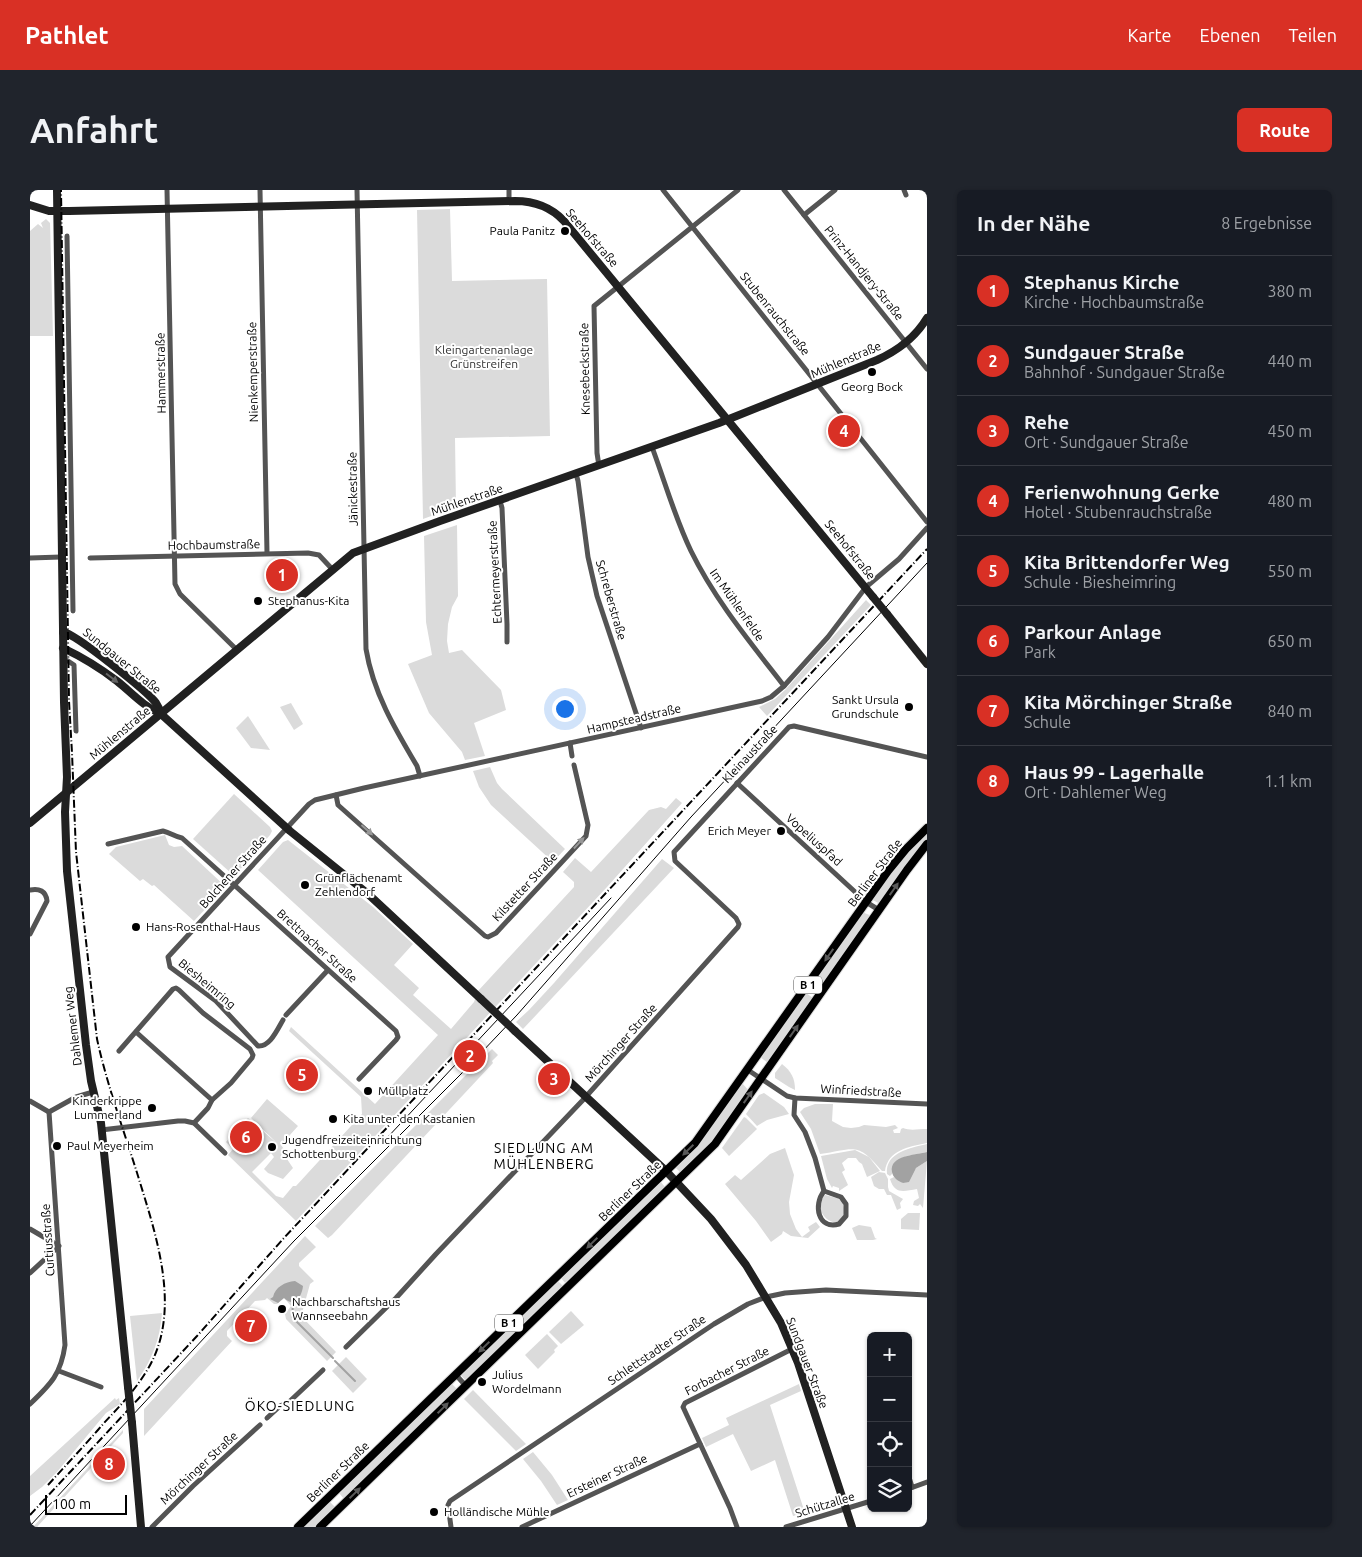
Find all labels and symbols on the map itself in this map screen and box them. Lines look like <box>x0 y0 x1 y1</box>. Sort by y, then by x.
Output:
street label: Seehofstraße <box>564 206 621 269</box>
street label: Prinz-Handjery-Straße <box>822 223 907 323</box>
place label: Paula Panitz <box>490 224 555 237</box>
marker: Paula Panitz <box>559 225 571 237</box>
street label: Stubenrauchstraße <box>738 270 813 358</box>
street label: Nienkemperstraße <box>245 322 260 422</box>
street label: Knesebeckstraße <box>577 323 592 415</box>
street label: Hammerstraße <box>153 332 168 414</box>
street label: Mühlenstraße <box>809 339 883 380</box>
park label: Kleingartenanlage Grünstreifen <box>435 343 533 370</box>
marker: Georg Bock <box>866 366 878 378</box>
place label: Georg Bock <box>841 380 903 393</box>
pin: 4 <box>828 412 860 450</box>
street label: Jänickestraße <box>345 452 360 526</box>
street label: Mühlenstraße <box>429 481 505 518</box>
street label: Seehofstraße <box>823 517 878 582</box>
street label: Echtermeyerstraße <box>485 520 504 624</box>
street label: Hochbaumstraße <box>168 537 260 552</box>
pin: 1 <box>266 556 298 594</box>
street label: Schreberstraße <box>594 558 629 641</box>
street label: Im Mühlenfelde <box>708 566 767 643</box>
place label: Stephanus-Kita <box>268 594 349 607</box>
marker: Stephanus-Kita <box>252 595 264 607</box>
street label: Sundgauer Straße <box>81 625 164 696</box>
one-way arrow <box>105 672 118 683</box>
place label: Sankt Ursula Grundschule <box>832 693 899 720</box>
your location <box>552 696 578 722</box>
street label: Hampsteadstraße <box>586 701 682 736</box>
marker: Sankt Ursula Grundschule <box>903 701 915 713</box>
street label: Mühlenstraße <box>87 703 153 762</box>
street label: Kleinaustraße <box>720 722 780 785</box>
street label: Vopeliuspfad <box>784 811 845 868</box>
place label: Erich Meyer <box>708 824 771 837</box>
one-way arrow <box>360 825 373 836</box>
marker: Erich Meyer <box>775 825 787 837</box>
street label: Bolchener Straße <box>197 833 269 911</box>
street label: Berliner Straße <box>845 836 904 909</box>
one-way arrow <box>573 837 585 849</box>
street label: Kilstetter Straße <box>490 850 560 924</box>
place label: Grünflächenamt Zehlendorf <box>315 871 403 898</box>
marker: Grünflächenamt Zehlendorf <box>299 879 311 891</box>
one-way arrow <box>889 882 899 896</box>
street label: Brettnacher Straße <box>275 906 360 985</box>
place label: Hans-Rosenthal-Haus <box>146 920 260 933</box>
marker: Hans-Rosenthal-Haus <box>130 921 142 933</box>
one-way arrow <box>824 948 834 962</box>
street label: Biesheimring <box>176 956 238 1011</box>
road number: B 1 <box>794 976 822 994</box>
street label: Dahlemer Weg <box>61 986 84 1067</box>
street label: Mörchinger Straße <box>582 1001 659 1084</box>
one-way arrow <box>789 1024 799 1038</box>
pin: 2 <box>454 1037 486 1075</box>
pin: 5 <box>286 1056 318 1094</box>
pin: 3 <box>538 1060 570 1098</box>
street label: Winfriedstraße <box>820 1082 902 1099</box>
place label: Müllplatz <box>378 1084 429 1097</box>
marker: Müllplatz <box>362 1085 374 1097</box>
one-way arrow <box>743 1090 753 1104</box>
place label: Kinderkrippe Lummerland <box>72 1094 142 1121</box>
marker: Kinderkrippe Lummerland <box>146 1102 158 1114</box>
place label: Kita unter den Kastanien <box>343 1112 475 1125</box>
marker: Kita unter den Kastanien <box>327 1113 339 1125</box>
pin: 6 <box>230 1118 262 1156</box>
place label: Jugendfreizeiteinrichtung Schottenburg <box>282 1133 422 1160</box>
place label: Paul Meyerheim <box>67 1139 154 1152</box>
marker: Paul Meyerheim <box>51 1140 63 1152</box>
district label: SIEDLUNG AM MÜHLENBERG <box>493 1140 595 1172</box>
marker: Jugendfreizeiteinrichtung Schottenburg <box>266 1141 278 1153</box>
one-way arrow <box>683 1144 695 1156</box>
street label: Berliner Straße <box>596 1158 663 1224</box>
street label: Curtiusstraße <box>38 1203 57 1277</box>
one-way arrow <box>586 1237 598 1249</box>
place label: Nachbarschaftshaus Wannseebahn <box>292 1295 400 1322</box>
marker: Nachbarschaftshaus Wannseebahn <box>276 1303 288 1315</box>
pin: 7 <box>235 1307 267 1345</box>
street label: Schlettstadter Straße <box>605 1312 708 1387</box>
road number: B 1 <box>495 1314 523 1332</box>
street label: Sundgauer Straße <box>784 1315 831 1410</box>
one-way arrow <box>479 1341 491 1353</box>
street label: Forbacher Straße <box>682 1344 771 1397</box>
place label: Julius Wordelmann <box>492 1368 562 1395</box>
marker: Julius Wordelmann <box>476 1376 488 1388</box>
district label: ÖKO-SIEDLUNG <box>245 1397 355 1414</box>
one-way arrow <box>437 1402 449 1414</box>
street label: Mörchinger Straße <box>157 1429 240 1507</box>
street label: Berliner Straße <box>304 1439 371 1505</box>
pin: 8 <box>93 1445 125 1483</box>
street label: Ersteiner Straße <box>565 1451 649 1500</box>
one-way arrow <box>349 1487 361 1499</box>
street label: Schützallee <box>794 1489 856 1520</box>
scale bar <box>45 1492 128 1515</box>
place label: Holländische Mühle <box>444 1505 550 1518</box>
marker: Holländische Mühle <box>428 1506 440 1518</box>

